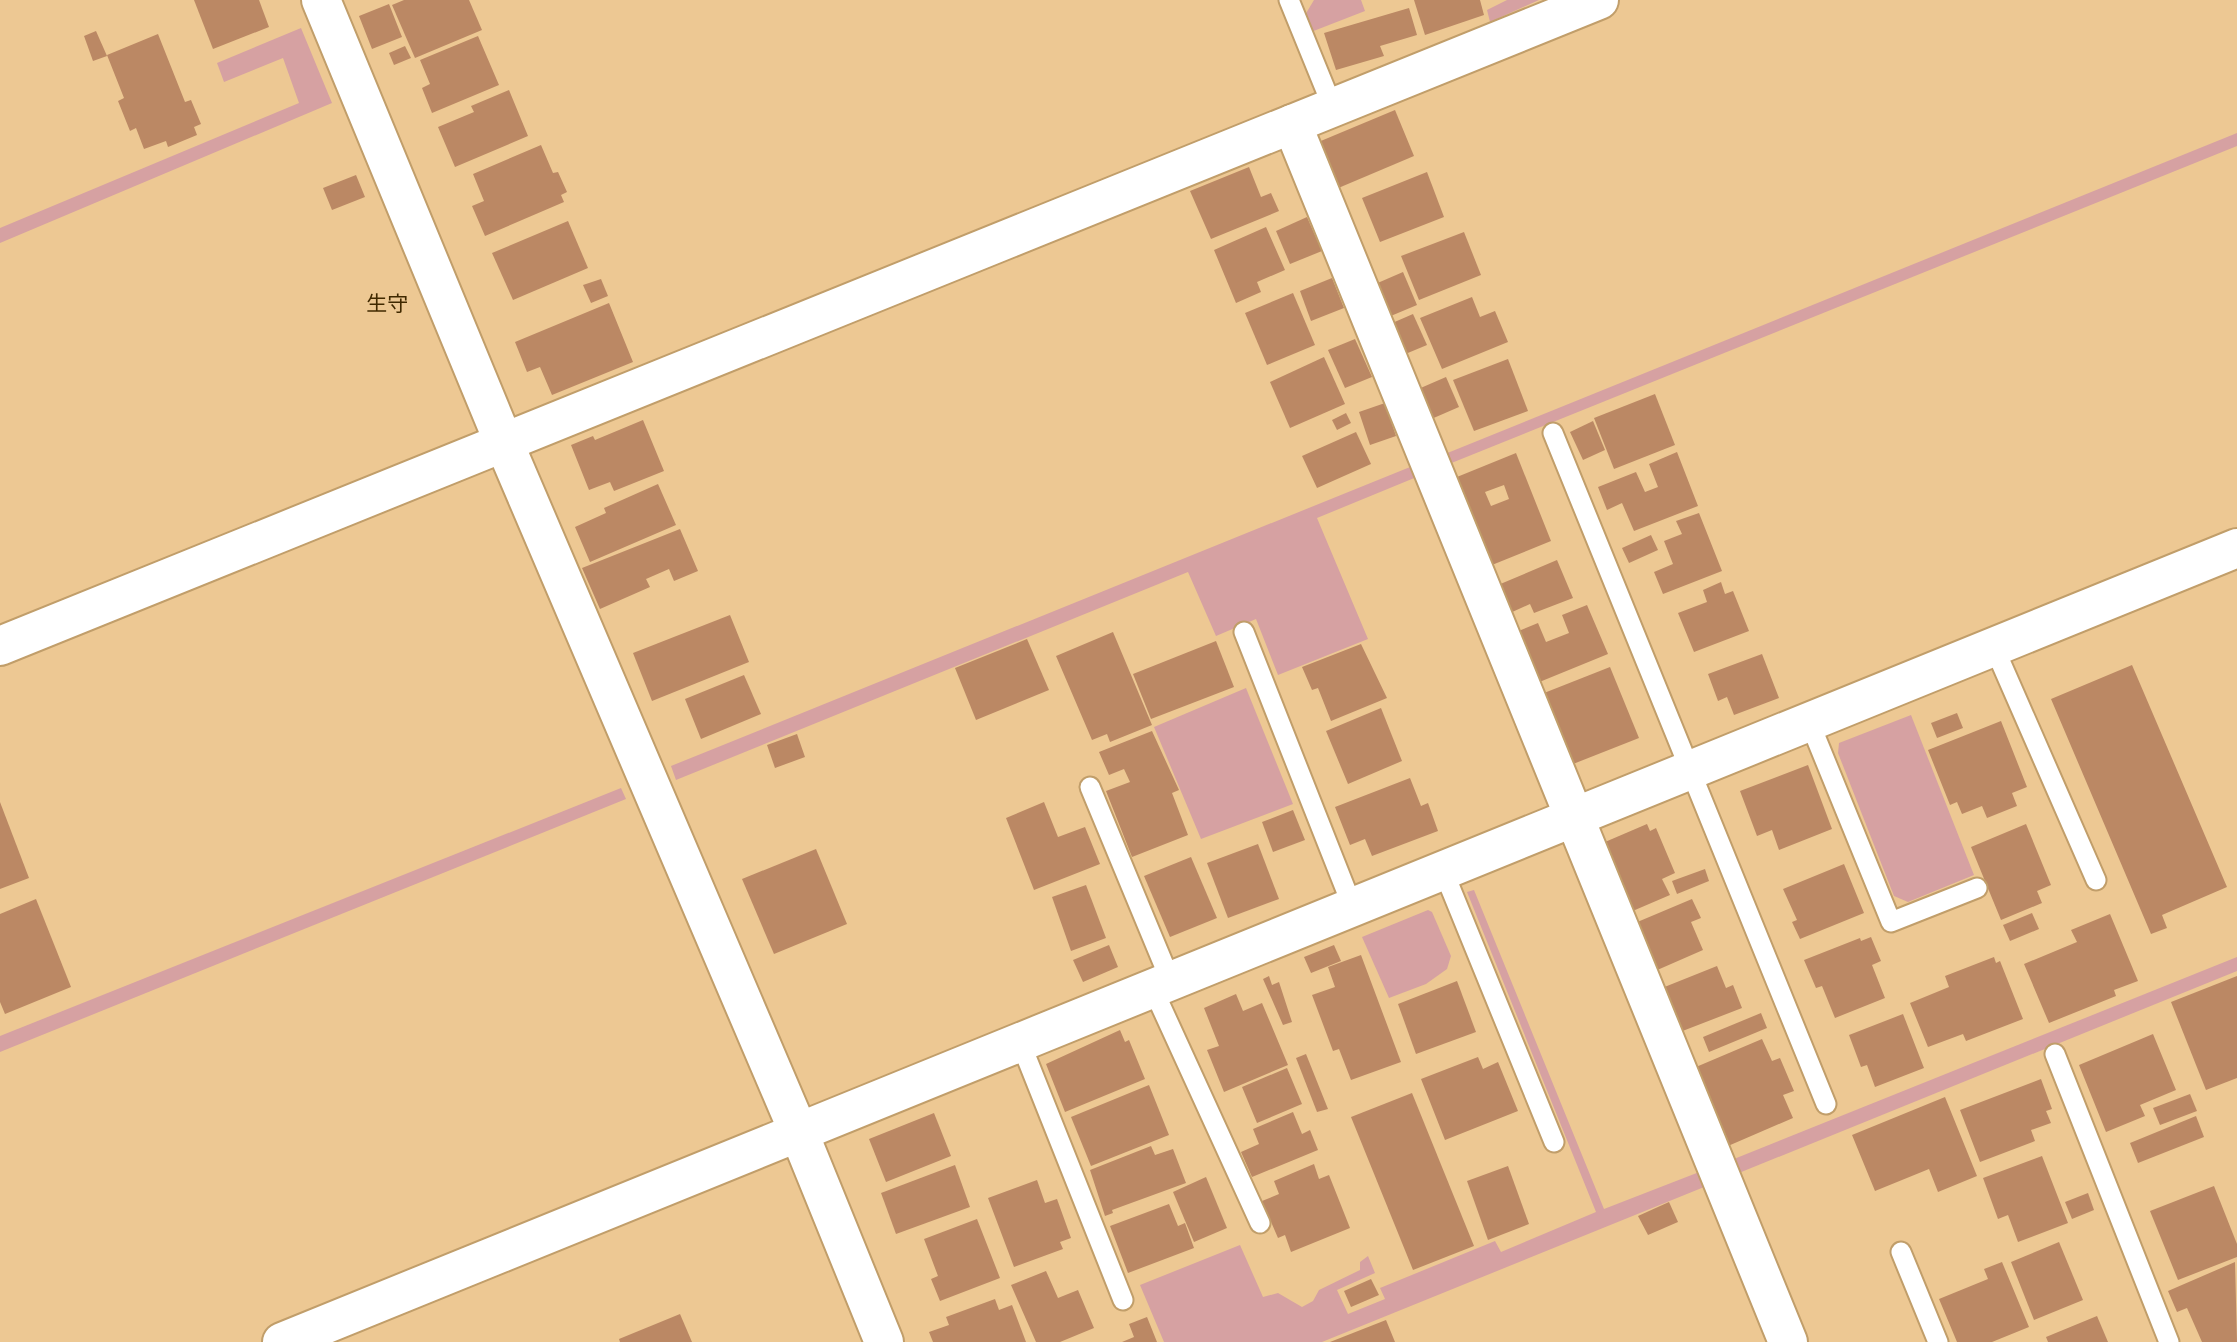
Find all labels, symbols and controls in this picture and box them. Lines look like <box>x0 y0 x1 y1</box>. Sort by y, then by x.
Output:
district label: 生守 <box>366 291 408 317</box>

